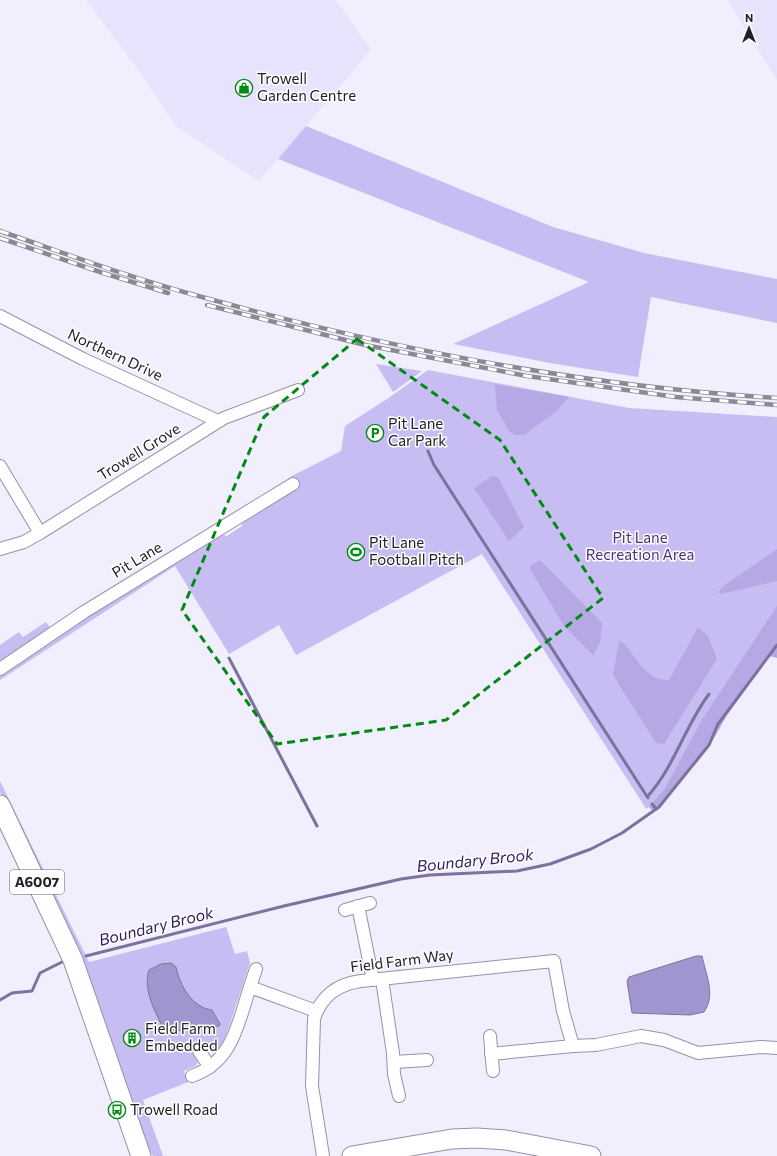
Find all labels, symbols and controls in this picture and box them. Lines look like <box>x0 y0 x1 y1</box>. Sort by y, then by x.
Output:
north arrow <box>729 8 769 48</box>
text: N <box>745 11 753 24</box>
place label: Trowell Garden Centre <box>257 69 356 104</box>
shop icon: Trowell Garden Centre <box>234 78 254 98</box>
street label: Northern Drive <box>65 324 166 384</box>
place label: Pit Lane Car Park <box>388 414 446 449</box>
street label: Trowell Grove <box>94 419 183 484</box>
parking icon: Pit Lane Car Park <box>365 423 385 443</box>
park label: Pit Lane Recreation Area <box>586 528 694 563</box>
place label: Pit Lane Football Pitch <box>369 533 464 568</box>
street label: Pit Lane <box>108 537 165 581</box>
sports icon: Pit Lane Football Pitch <box>346 542 366 562</box>
water label: Boundary Brook <box>415 844 535 875</box>
road number: A6007 <box>10 870 64 894</box>
water label: Boundary Brook <box>97 902 216 949</box>
street label: Field Farm Way <box>349 945 455 975</box>
place label: Field Farm Embedded <box>145 1019 218 1054</box>
building icon: Field Farm Embedded <box>122 1028 142 1048</box>
bus stop icon: Trowell Road <box>107 1100 127 1120</box>
place label: Trowell Road <box>130 1100 218 1118</box>

